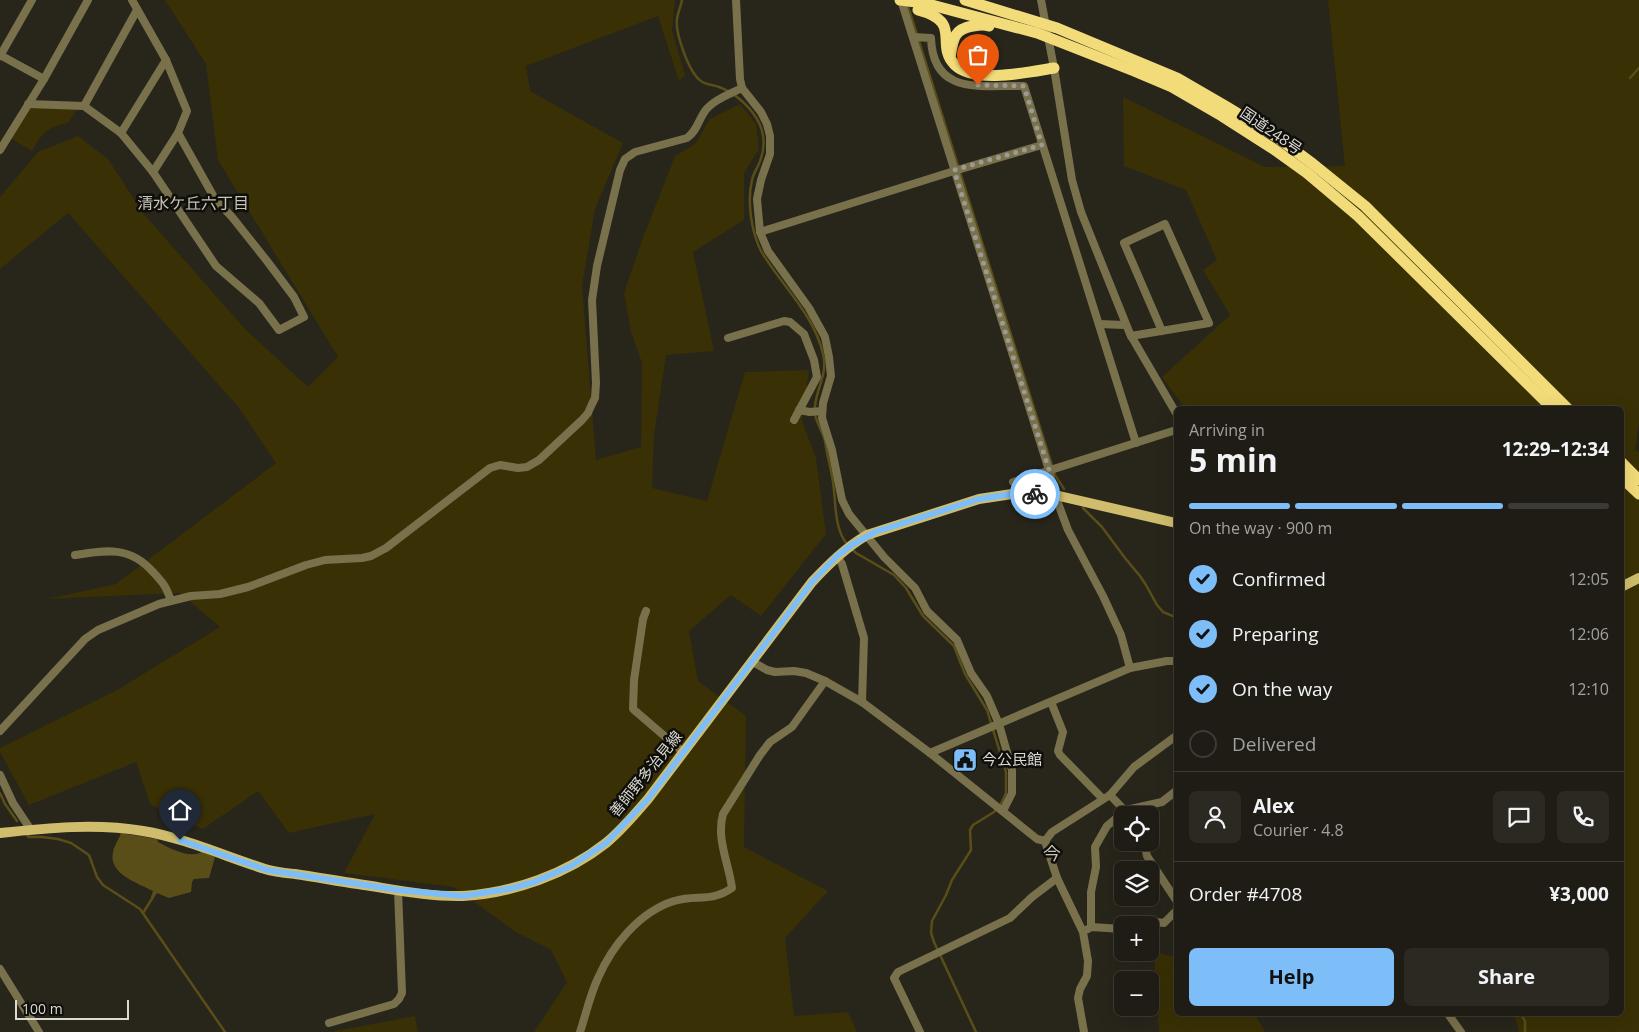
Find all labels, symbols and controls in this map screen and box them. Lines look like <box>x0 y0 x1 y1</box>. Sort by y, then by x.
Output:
pin <box>957 34 999 85</box>
icon: bag <box>964 41 992 69</box>
street label: 国道248号 <box>1237 102 1306 158</box>
district label: 清水ケ丘六丁目 <box>137 192 249 214</box>
text: Arriving in <box>1189 419 1265 441</box>
text: 12:29–12:34 <box>1502 436 1609 462</box>
text: 5 min <box>1189 438 1278 481</box>
courier <box>1010 469 1060 519</box>
icon: bike <box>1021 480 1049 508</box>
text: On the way · 900 m <box>1189 517 1332 539</box>
icon: check <box>1189 565 1217 593</box>
text: Confirmed <box>1232 566 1326 592</box>
text: 12:05 <box>1568 568 1609 590</box>
icon: check <box>1189 620 1217 648</box>
text: Preparing <box>1232 621 1319 647</box>
text: 12:06 <box>1568 623 1609 645</box>
icon: check <box>1189 675 1217 703</box>
text: On the way <box>1232 676 1332 702</box>
text: 12:10 <box>1568 678 1609 700</box>
street label: 善師野多治見線 <box>604 726 686 820</box>
text: Delivered <box>1232 731 1316 757</box>
public building icon: 今公民館 <box>952 747 978 773</box>
place label: 今公民館 <box>982 749 1042 769</box>
pin <box>159 789 201 840</box>
button: person <box>1189 791 1241 843</box>
button: chat <box>1493 791 1545 843</box>
button: phone <box>1557 791 1609 843</box>
text: Alex <box>1253 793 1294 819</box>
icon: home <box>166 796 194 824</box>
map controls <box>1114 806 1159 1016</box>
button: locate <box>1114 806 1159 851</box>
text: Courier · 4.8 <box>1253 819 1344 841</box>
district label: 今 <box>1043 841 1061 865</box>
button: layers <box>1114 861 1159 906</box>
text: Order #4708 <box>1189 881 1302 907</box>
text: ¥3,000 <box>1549 881 1609 907</box>
button: + <box>1114 916 1159 961</box>
button: Help <box>1189 948 1394 1006</box>
button: Share <box>1404 948 1609 1006</box>
button: − <box>1114 971 1159 1016</box>
scale bar <box>15 997 129 1020</box>
text: 100 m <box>22 999 63 1018</box>

